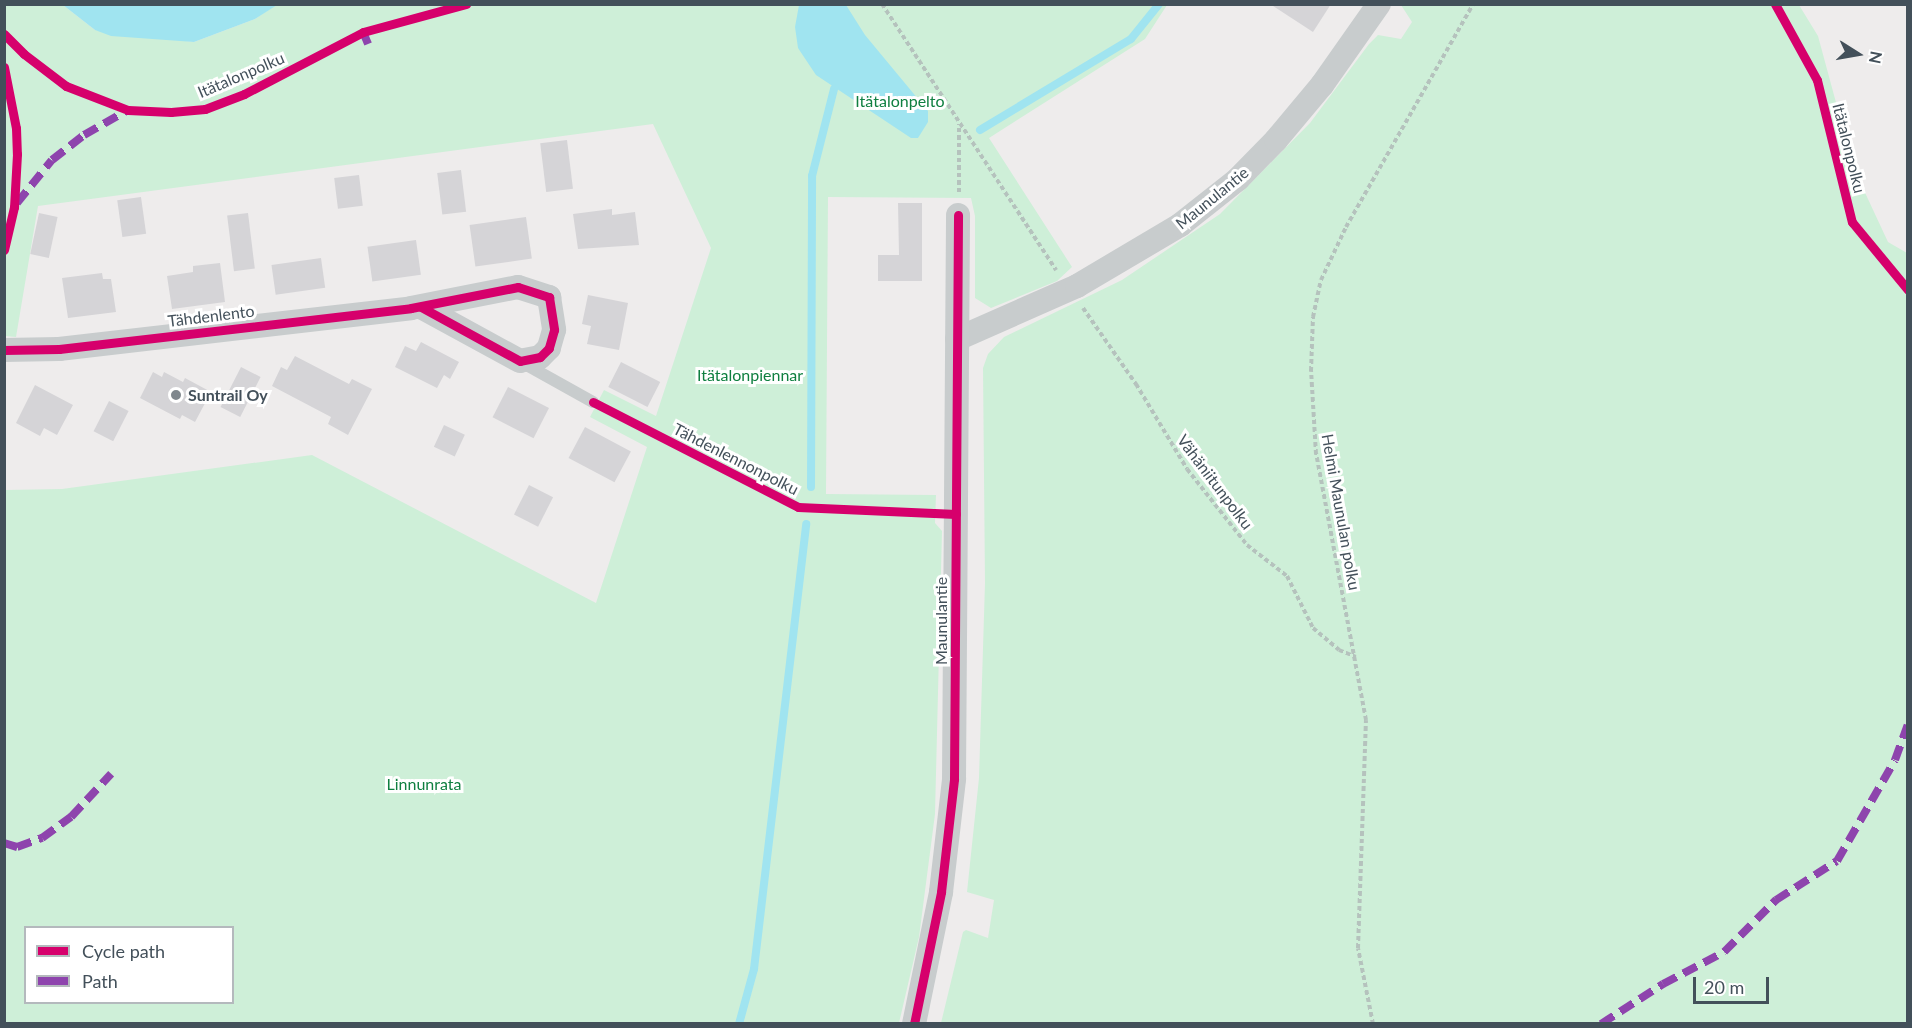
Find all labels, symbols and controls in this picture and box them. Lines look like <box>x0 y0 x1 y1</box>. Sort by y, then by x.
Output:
north arrow <box>1828 24 1888 84</box>
street label: Itätalonpolku <box>195 48 287 102</box>
text: N <box>1866 50 1887 65</box>
park label: Itätalonpelto <box>855 91 945 111</box>
street label: Itätalonpolku <box>1829 101 1869 195</box>
street label: Maunulantie <box>1172 163 1252 233</box>
street label: Tähdenlento <box>167 301 255 331</box>
park label: Itätalonpiennar <box>697 365 803 385</box>
place label: Suntrail Oy <box>188 385 268 405</box>
marker: Suntrail Oy <box>169 388 183 402</box>
street label: Tähdenlennonpolku <box>670 419 802 499</box>
street label: Vähäniitunpolku <box>1173 431 1257 533</box>
street label: Helmi Maunulan polku <box>1318 432 1364 592</box>
street label: Maunulantie <box>931 577 951 665</box>
park label: Linnunrata <box>387 774 461 794</box>
legend <box>24 926 234 1004</box>
text: Cycle path <box>82 940 165 962</box>
scale bar <box>1696 965 1772 1003</box>
text: Path <box>82 970 118 992</box>
text: 20 m <box>1704 976 1744 998</box>

